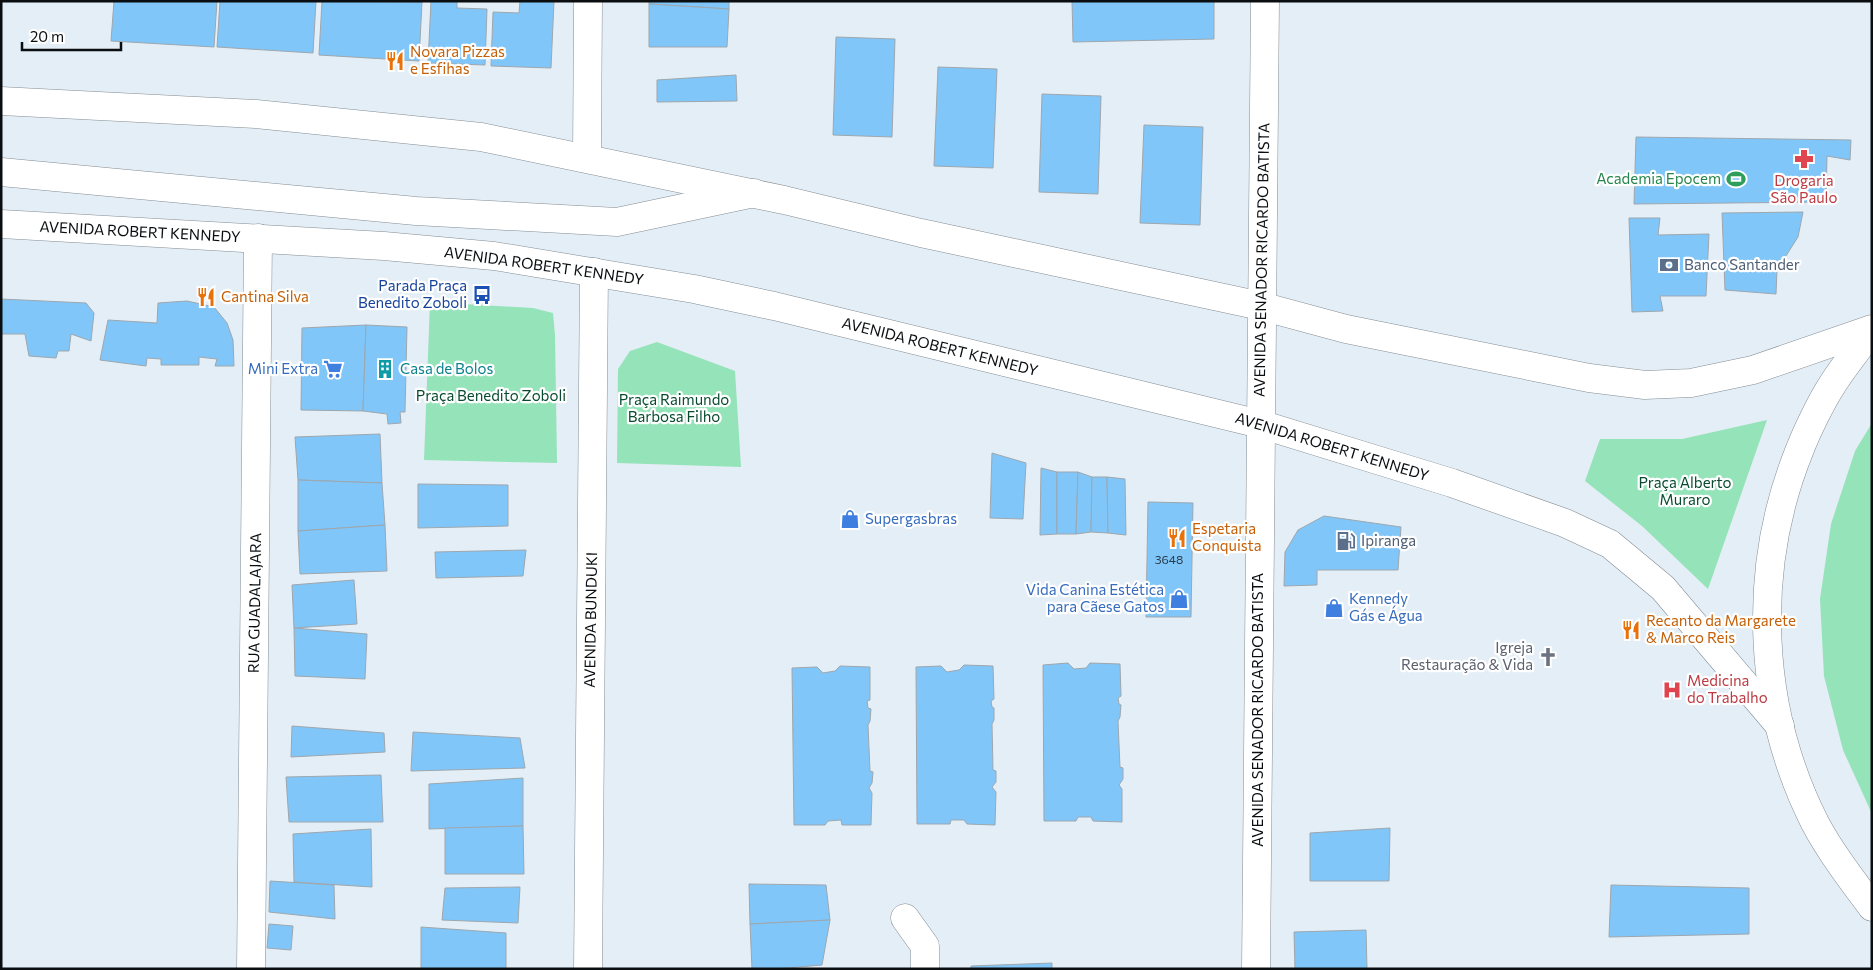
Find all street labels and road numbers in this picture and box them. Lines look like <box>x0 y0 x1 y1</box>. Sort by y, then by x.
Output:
street label: AVENIDA SENADOR RICARDO BATISTA <box>1250 123 1272 397</box>
street label: AVENIDA ROBERT KENNEDY <box>39 217 241 245</box>
street label: AVENIDA ROBERT KENNEDY <box>443 242 645 288</box>
street label: AVENIDA ROBERT KENNEDY <box>840 313 1040 379</box>
street label: AVENIDA ROBERT KENNEDY <box>1233 408 1431 484</box>
street label: RUA GUADALAJARA <box>244 533 264 673</box>
street label: AVENIDA BUNDUKI <box>580 552 600 688</box>
street label: AVENIDA SENADOR RICARDO BATISTA <box>1248 573 1266 847</box>

